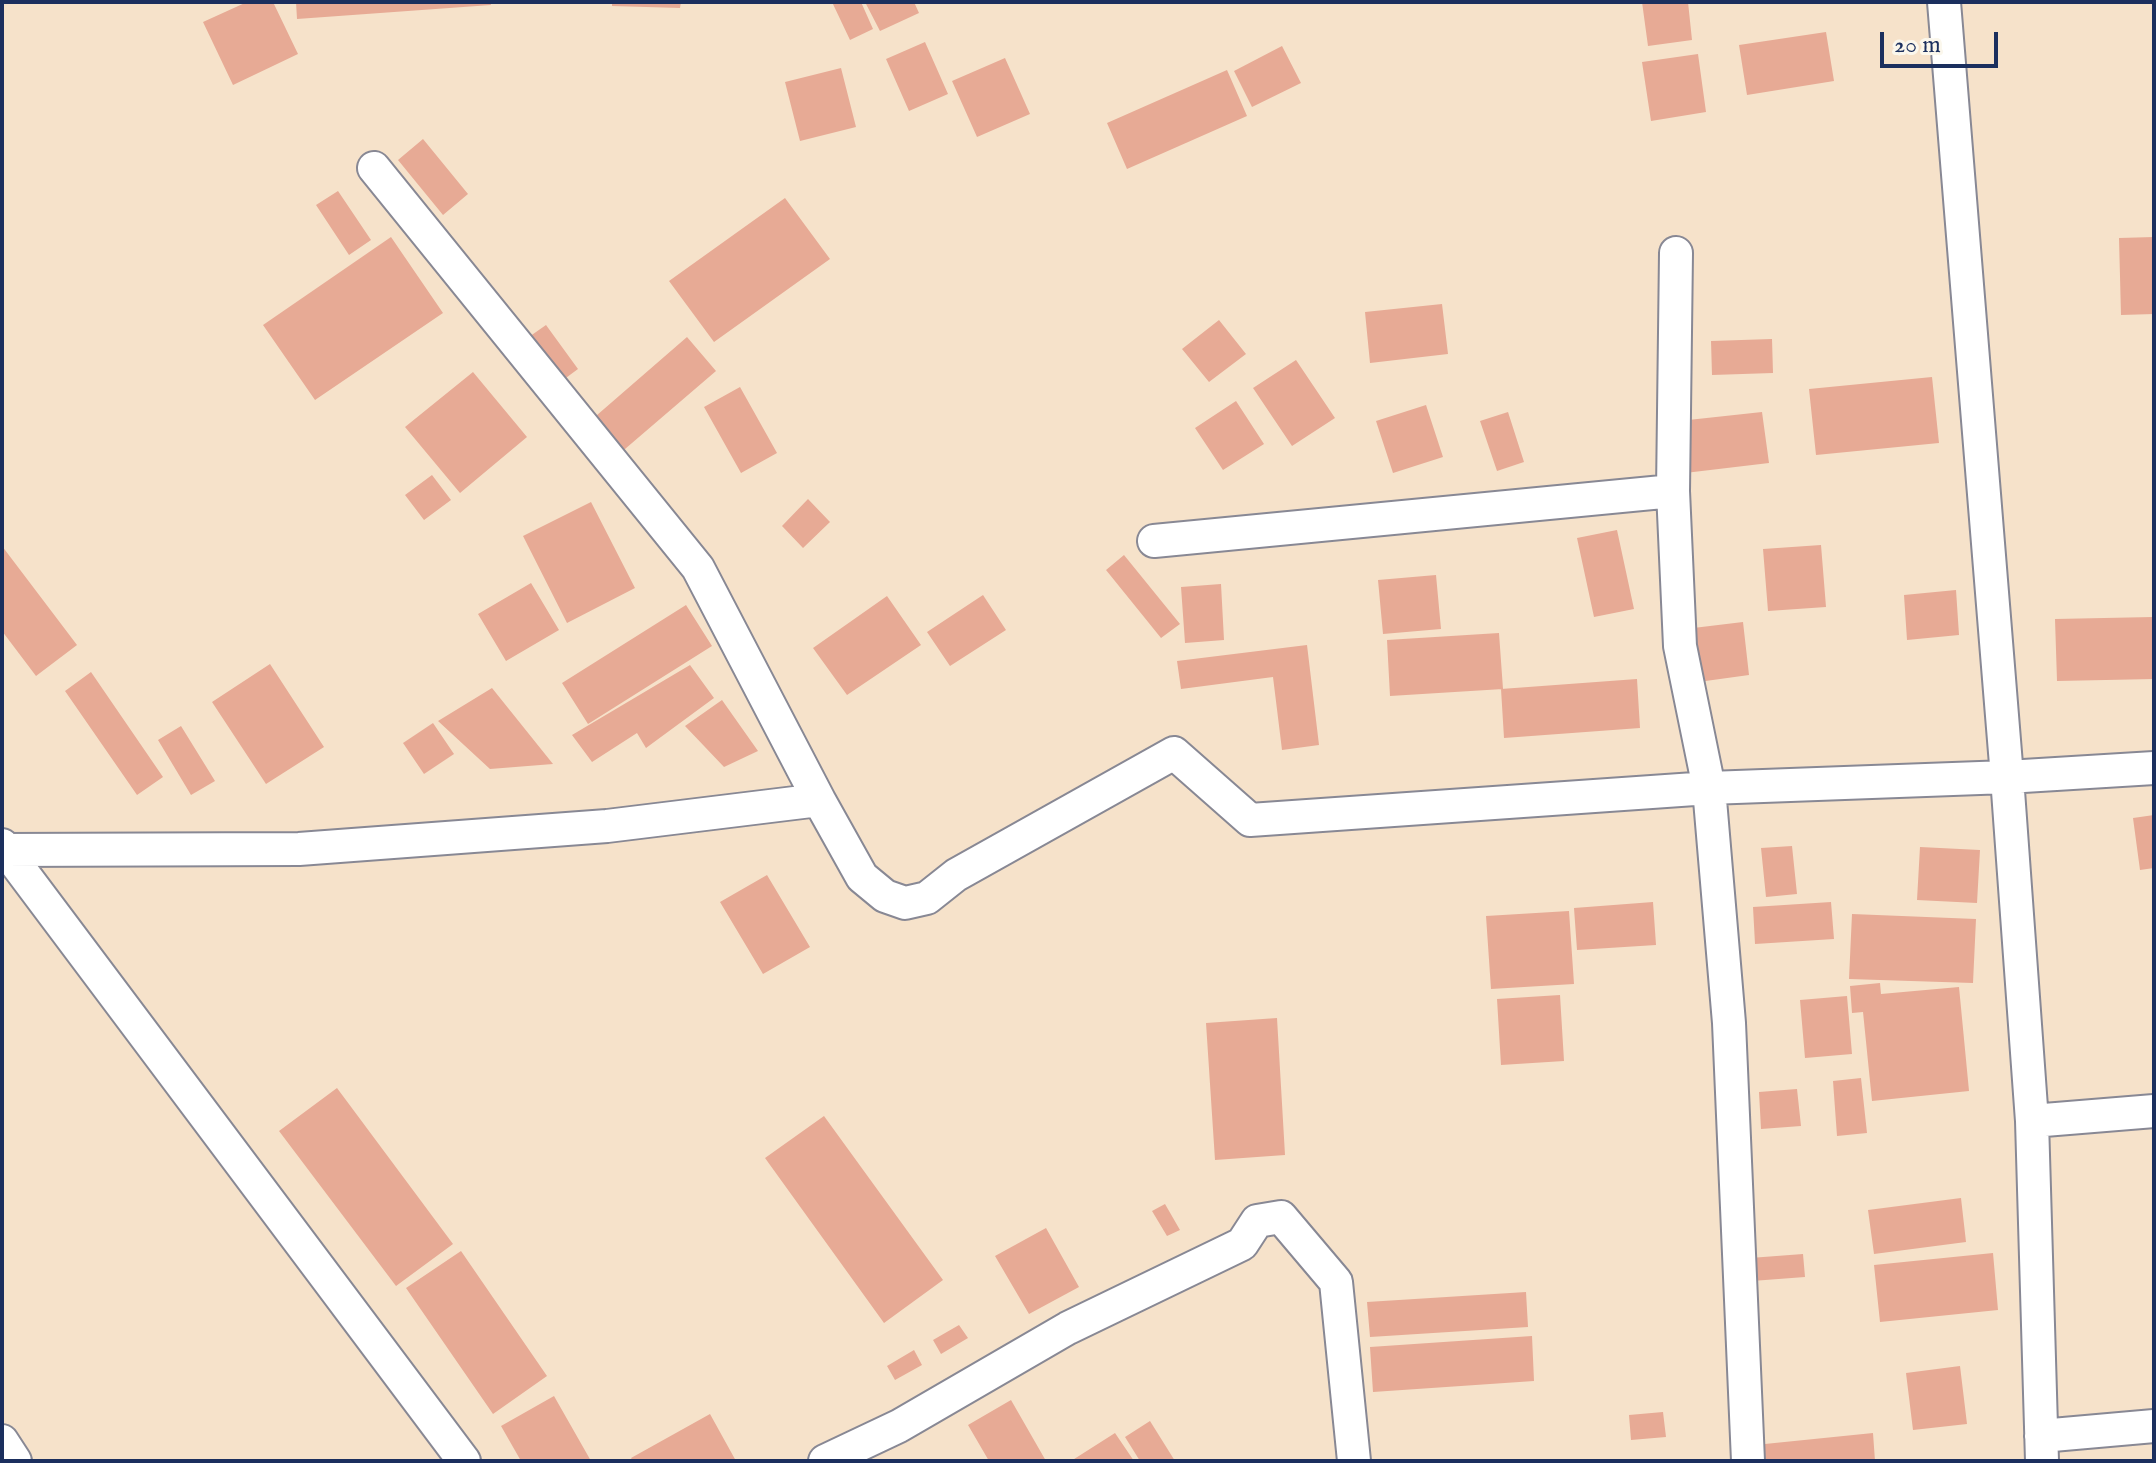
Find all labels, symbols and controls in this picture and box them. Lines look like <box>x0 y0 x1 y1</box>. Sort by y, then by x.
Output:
scale bar <box>1884 16 2002 66</box>
text: 20 m <box>1894 30 1941 61</box>

